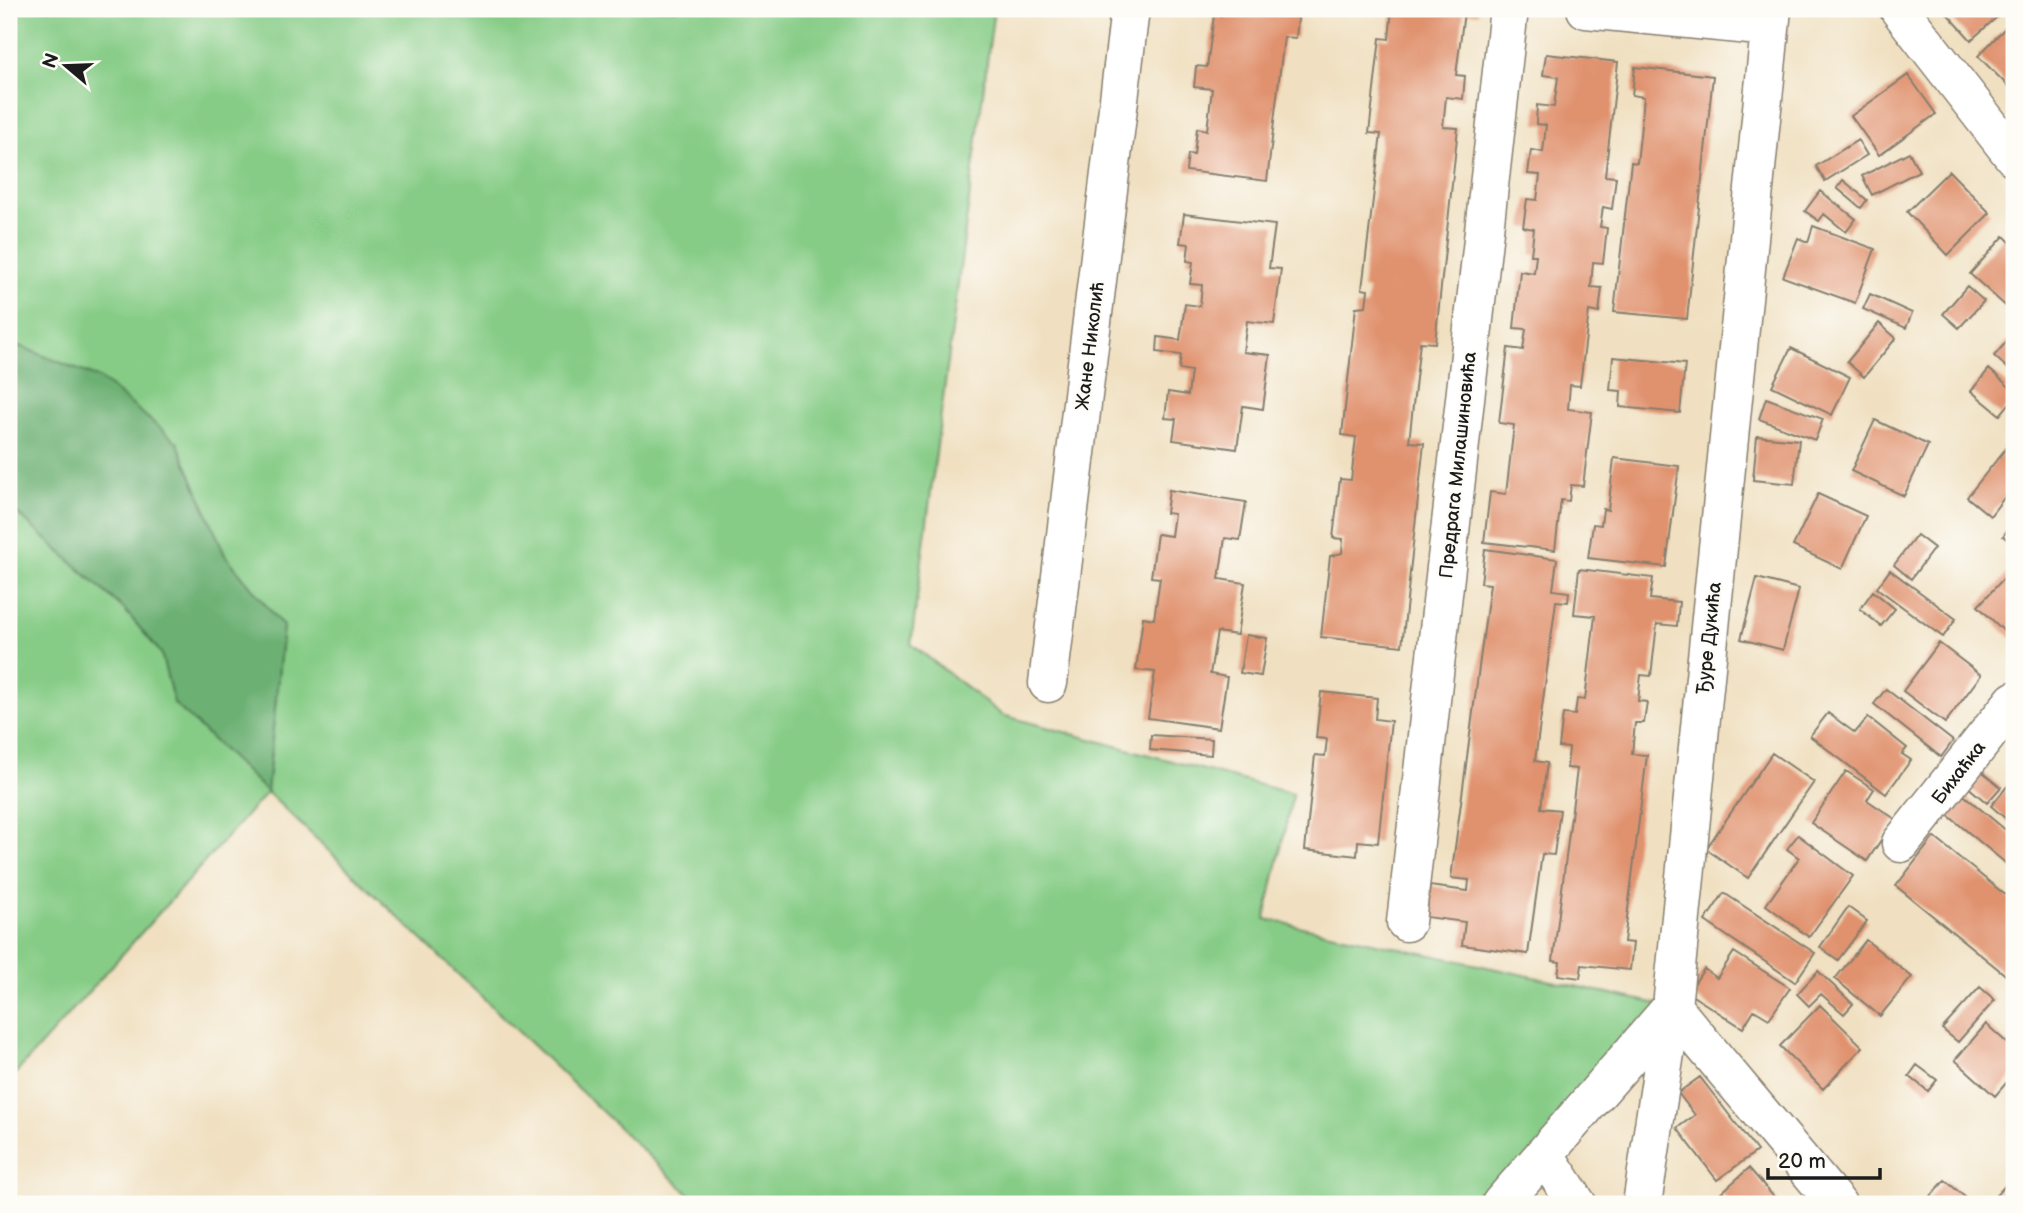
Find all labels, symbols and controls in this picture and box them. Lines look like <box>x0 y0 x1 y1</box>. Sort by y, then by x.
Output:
north arrow <box>32 32 102 102</box>
text: N <box>38 50 65 71</box>
street label: Жане Николић <box>1071 281 1110 412</box>
street label: Предрага Милашиновића <box>1435 351 1482 580</box>
street label: Ђуре Дукића <box>1692 581 1727 696</box>
street label: Бихаћка <box>1927 737 1991 809</box>
scale bar <box>1768 1136 1880 1180</box>
text: 20 m <box>1778 1149 1826 1174</box>

